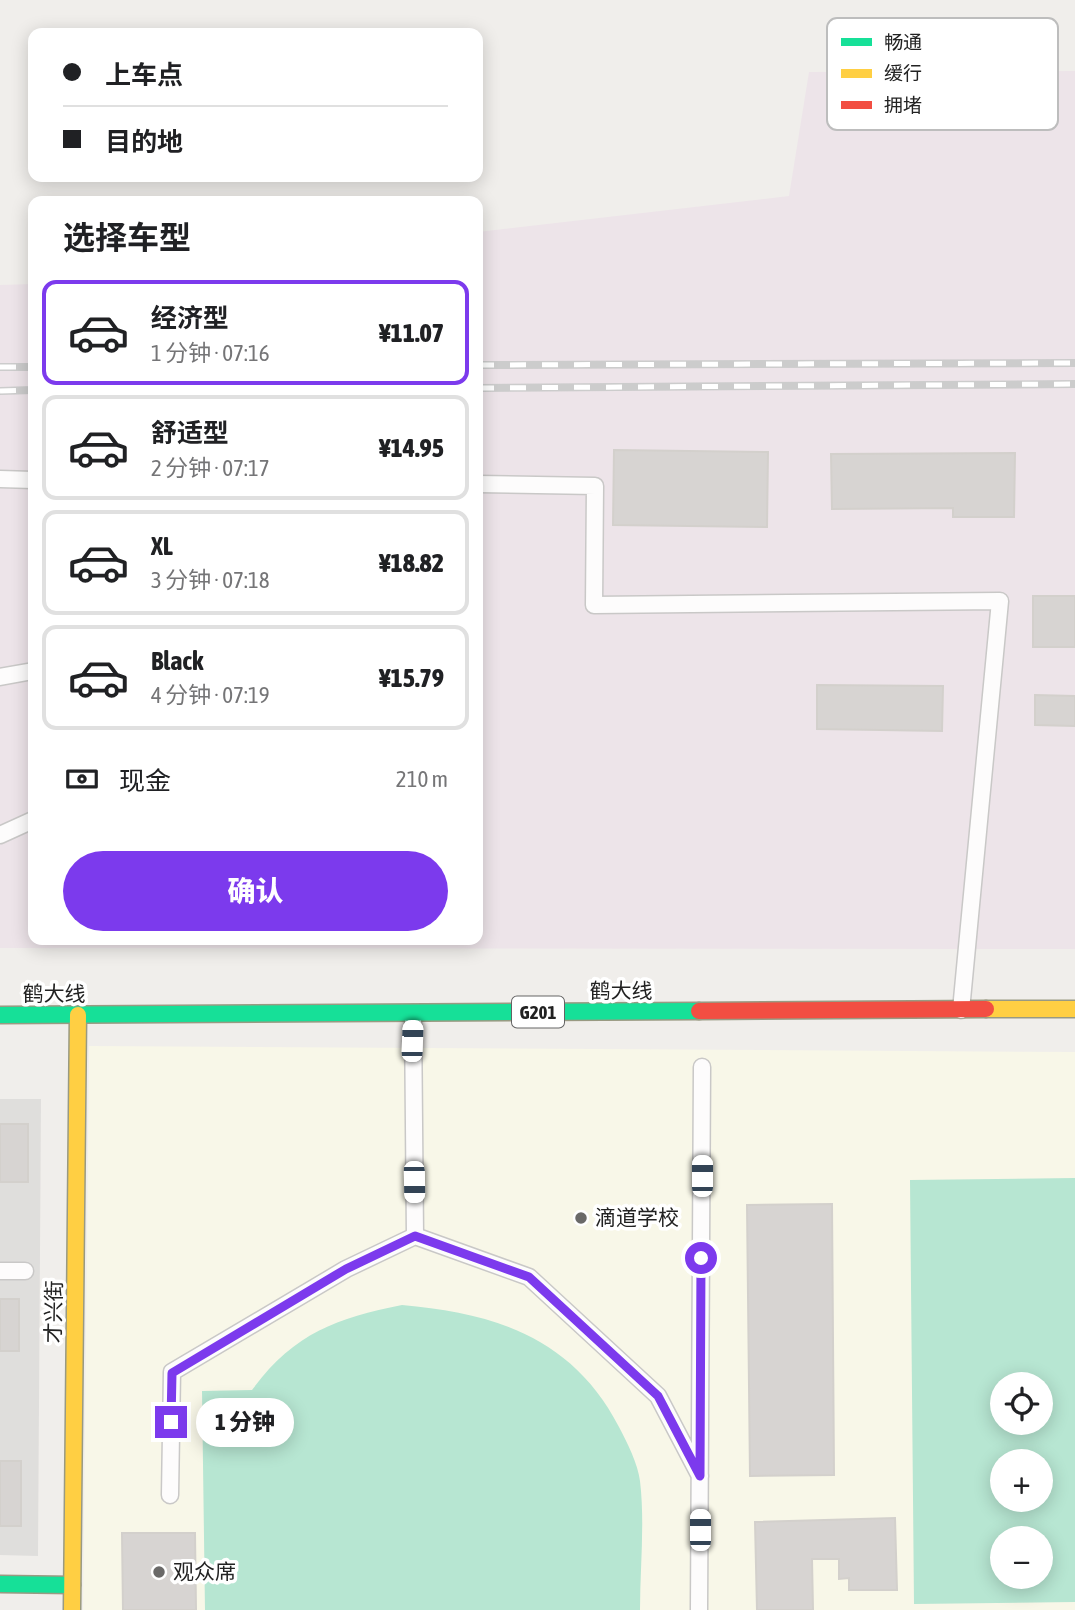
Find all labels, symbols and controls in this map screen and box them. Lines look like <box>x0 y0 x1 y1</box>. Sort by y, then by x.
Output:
legend <box>827 18 1058 130</box>
text: 畅通 <box>884 31 922 53</box>
text: 上车点 <box>105 60 183 90</box>
text: 缓行 <box>884 62 922 84</box>
text: 拥堵 <box>884 94 922 116</box>
text: 目的地 <box>105 127 183 157</box>
text: 选择车型 <box>63 219 191 256</box>
icon: car <box>67 301 130 364</box>
text: 经济型 <box>151 303 229 333</box>
text: ¥11.07 <box>379 318 444 348</box>
text: 1 分钟 · 07:16 <box>151 340 270 366</box>
icon: car <box>67 416 130 479</box>
text: 舒适型 <box>151 418 229 448</box>
text: ¥14.95 <box>379 433 444 463</box>
text: 2 分钟 · 07:17 <box>151 455 270 481</box>
icon: car <box>67 531 130 594</box>
text: XL <box>151 531 173 561</box>
text: ¥18.82 <box>379 548 444 578</box>
text: 3 分钟 · 07:18 <box>151 567 270 593</box>
icon: car <box>67 646 130 709</box>
text: Black <box>151 646 203 676</box>
text: ¥15.79 <box>379 663 444 693</box>
text: 4 分钟 · 07:19 <box>151 682 270 708</box>
icon: cash <box>63 760 101 798</box>
text: 现金 <box>119 766 171 796</box>
text: 210 m <box>396 766 448 792</box>
button: 确认 <box>63 851 448 931</box>
street label: 鹤大线 <box>590 978 653 1002</box>
street label: 鹤大线 <box>23 981 86 1005</box>
road number: G201 <box>512 996 564 1028</box>
car <box>401 1020 424 1062</box>
car <box>692 1155 713 1197</box>
car <box>404 1161 425 1203</box>
place label: 滴道学校 <box>595 1205 679 1229</box>
marker: 滴道学校 <box>573 1210 589 1226</box>
route start <box>685 1242 717 1274</box>
street label: 才兴街 <box>40 1280 66 1344</box>
map controls <box>990 1372 1053 1589</box>
button: locate <box>990 1372 1053 1435</box>
callout: 1 分钟 <box>196 1398 294 1446</box>
route end <box>155 1406 187 1438</box>
text: 1 分钟 <box>215 1409 275 1435</box>
button: + <box>990 1449 1053 1512</box>
car <box>690 1509 711 1551</box>
button: − <box>990 1526 1053 1589</box>
place label: 观众席 <box>173 1559 236 1583</box>
marker: 观众席 <box>151 1564 167 1580</box>

